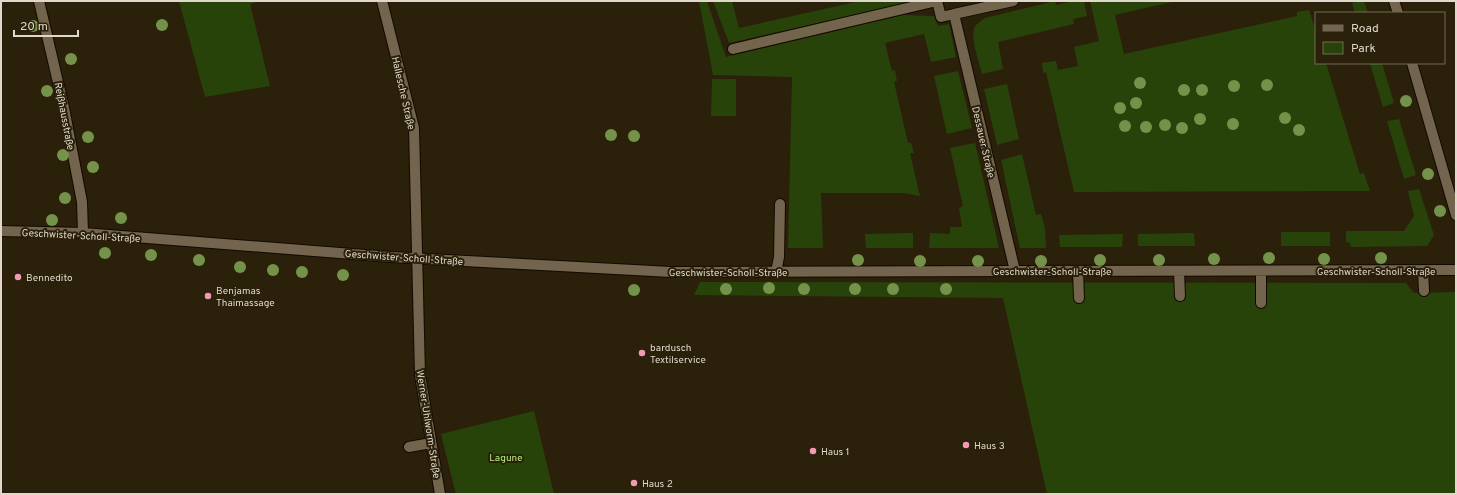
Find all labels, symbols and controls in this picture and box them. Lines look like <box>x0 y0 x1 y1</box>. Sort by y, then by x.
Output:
scale bar <box>14 12 78 38</box>
legend <box>1315 12 1445 64</box>
text: 20 m <box>20 19 48 35</box>
text: Road <box>1351 21 1379 37</box>
text: Park <box>1351 41 1376 57</box>
street label: Hallesche Straße <box>388 55 417 131</box>
street label: Reißhausstraße <box>51 81 76 151</box>
street label: Dessauer Straße <box>968 105 997 179</box>
street label: Geschwister-Scholl-Straße <box>21 227 141 246</box>
street label: Geschwister-Scholl-Straße <box>344 248 464 269</box>
street label: Geschwister-Scholl-Straße <box>993 266 1111 279</box>
street label: Geschwister-Scholl-Straße <box>1317 266 1435 279</box>
street label: Geschwister-Scholl-Straße <box>669 267 787 280</box>
marker: Bennedito <box>13 272 23 282</box>
place label: Bennedito <box>26 272 73 285</box>
place label: Benjamas Thaimassage <box>216 285 275 310</box>
marker: Benjamas Thaimassage <box>203 291 213 301</box>
place label: bardusch Textilservice <box>650 342 706 367</box>
marker: bardusch Textilservice <box>637 348 647 358</box>
street label: Werner-Uhlworm-Straße <box>413 369 443 479</box>
marker: Haus 3 <box>961 440 971 450</box>
place label: Haus 3 <box>974 440 1005 453</box>
marker: Haus 1 <box>808 446 818 456</box>
place label: Haus 1 <box>821 446 849 459</box>
park label: Lagune <box>489 452 523 465</box>
marker: Haus 2 <box>629 478 639 488</box>
place label: Haus 2 <box>642 478 673 491</box>

